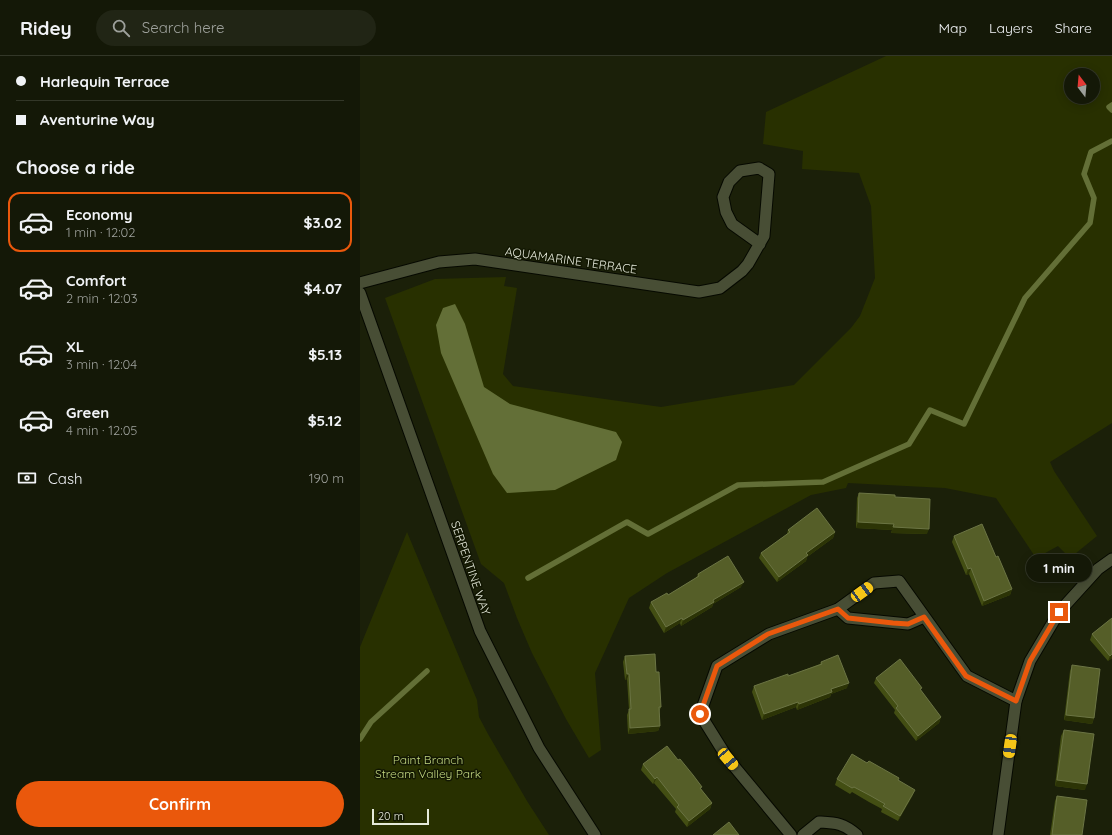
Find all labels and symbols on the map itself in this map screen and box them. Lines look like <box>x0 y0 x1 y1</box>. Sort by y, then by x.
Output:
north arrow <box>1064 68 1100 104</box>
street label: AQUAMARINE TERRACE <box>504 243 638 277</box>
street label: SERPENTINE WAY <box>448 519 494 617</box>
callout: 1 min <box>1026 554 1092 582</box>
car <box>849 580 875 604</box>
route end <box>1050 603 1068 621</box>
route start <box>691 705 709 723</box>
car <box>1002 733 1018 759</box>
car <box>716 746 740 772</box>
park label: Paint Branch Stream Valley Park <box>375 752 481 781</box>
scale bar <box>372 807 429 826</box>

